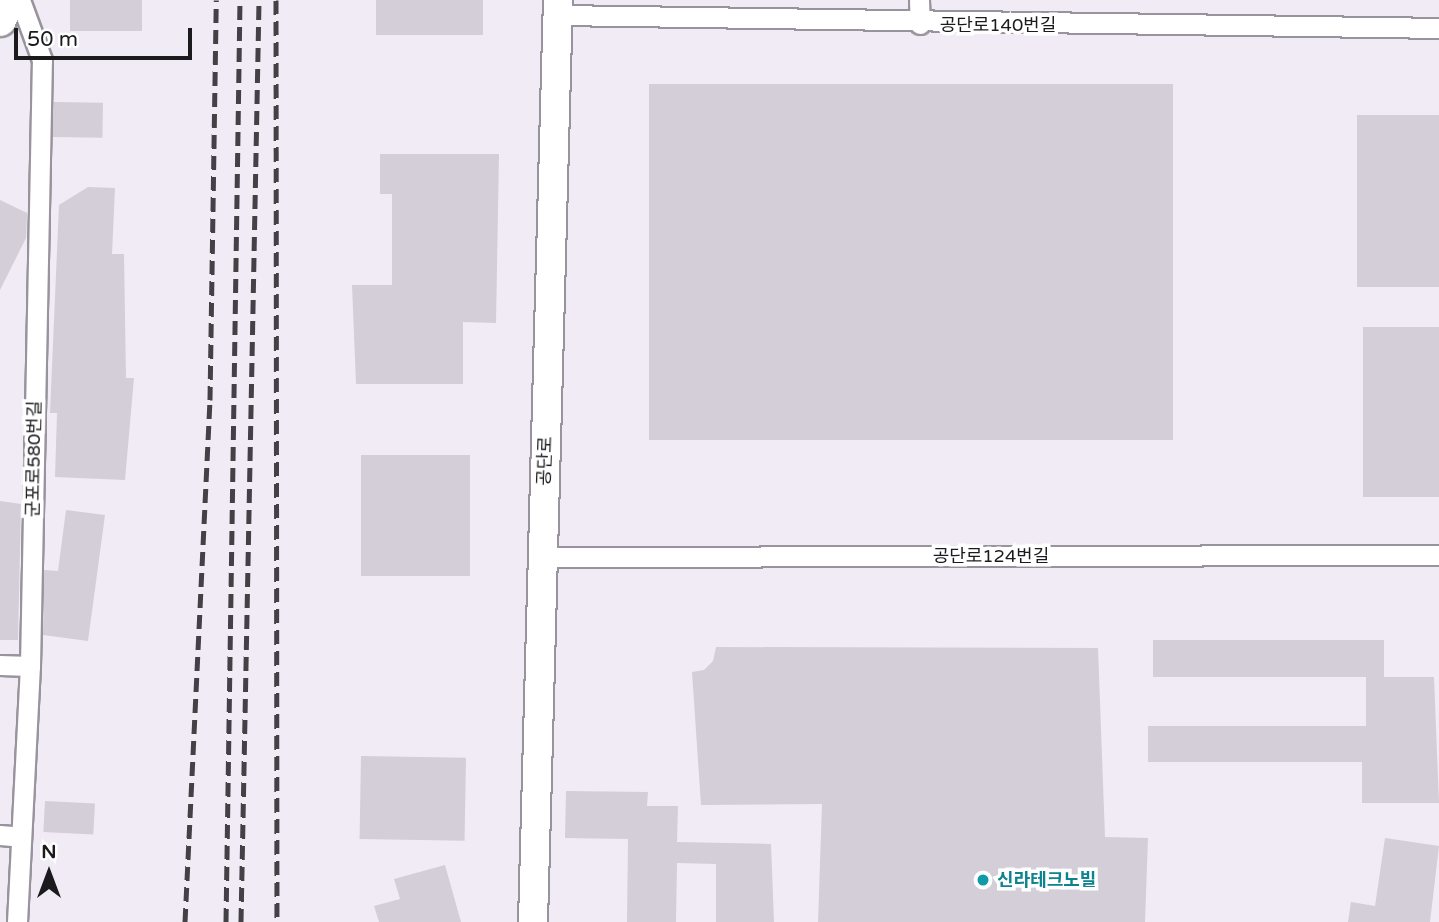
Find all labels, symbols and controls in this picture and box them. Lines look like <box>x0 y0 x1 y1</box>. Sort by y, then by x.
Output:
scale bar <box>18 14 196 58</box>
street label: 공단로140번길 <box>940 14 1056 36</box>
text: 50 m <box>27 27 78 52</box>
street label: 군포로580번길 <box>22 400 46 518</box>
street label: 공단로 <box>533 436 557 486</box>
street label: 공단로124번길 <box>933 545 1049 567</box>
north arrow <box>14 838 84 908</box>
text: N <box>41 841 57 863</box>
place label: 신라테크노빌 <box>997 869 1096 891</box>
marker: 신라테크노빌 <box>975 872 991 888</box>

